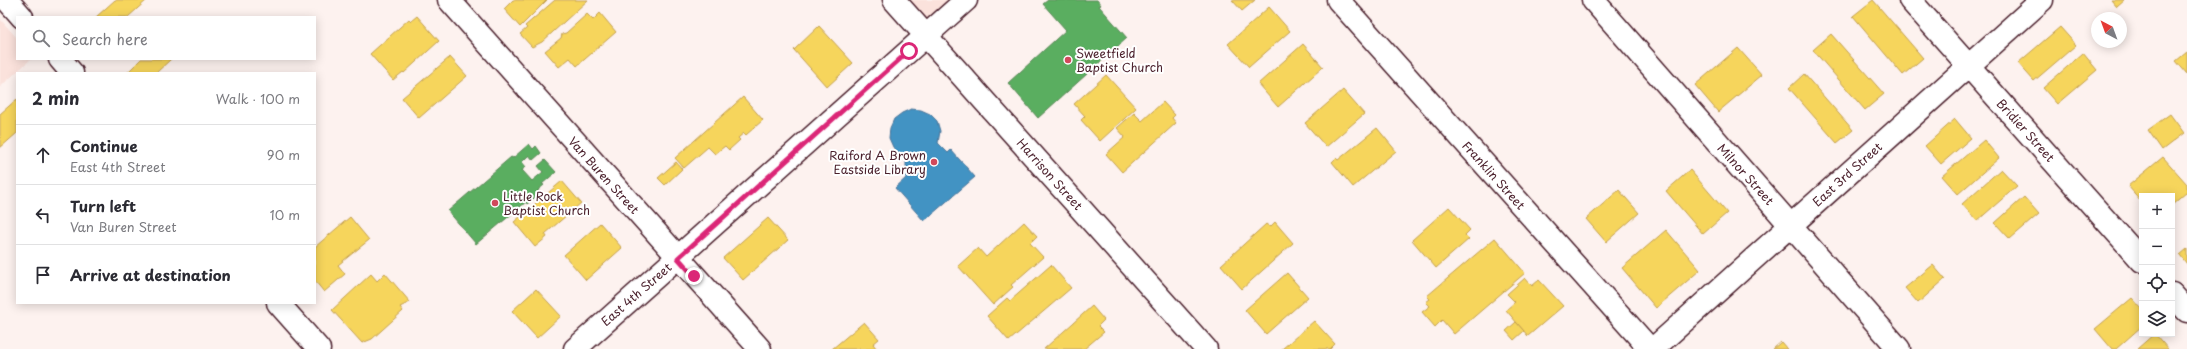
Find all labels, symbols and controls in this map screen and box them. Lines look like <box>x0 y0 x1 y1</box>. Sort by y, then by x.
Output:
north arrow <box>2091 12 2127 48</box>
search box <box>16 16 316 60</box>
icon: search <box>30 27 52 49</box>
text: Search here <box>62 27 148 50</box>
route start <box>900 42 918 60</box>
place label: Sweetfield Baptist Church <box>1076 44 1163 76</box>
marker: Sweetfield Baptist Church <box>1063 55 1073 65</box>
text: 2 min <box>32 85 79 111</box>
text: Walk · 100 m <box>216 89 300 108</box>
street label: Bridier Street <box>1993 95 2059 166</box>
street label: Van Buren Street <box>564 132 644 218</box>
text: Continue <box>70 134 138 157</box>
street label: Harrison Street <box>1013 134 1087 214</box>
street label: Franklin Street <box>1458 137 1530 213</box>
street label: East 3rd Street <box>1808 138 1886 210</box>
street label: Milnor Street <box>1713 139 1779 209</box>
icon: ahead <box>32 144 54 166</box>
text: 90 m <box>267 145 300 164</box>
place label: Raiford A Brown Eastside Library <box>829 146 926 178</box>
text: East 4th Street <box>70 157 166 176</box>
marker: Raiford A Brown Eastside Library <box>929 157 939 167</box>
place label: Little Rock Baptist Church <box>503 187 590 219</box>
map controls <box>2139 193 2175 337</box>
button: + <box>2139 193 2175 229</box>
text: Turn left <box>70 194 136 217</box>
marker: Little Rock Baptist Church <box>490 198 500 208</box>
icon: left <box>32 204 54 226</box>
text: 10 m <box>270 205 300 224</box>
text: Van Buren Street <box>70 217 177 236</box>
button: − <box>2139 229 2175 265</box>
street label: East 4th Street <box>597 258 675 330</box>
text: Arrive at destination <box>70 263 231 286</box>
icon: arrive <box>32 264 54 286</box>
button: locate <box>2139 265 2175 301</box>
route end <box>685 267 703 285</box>
button: layers <box>2139 301 2175 337</box>

